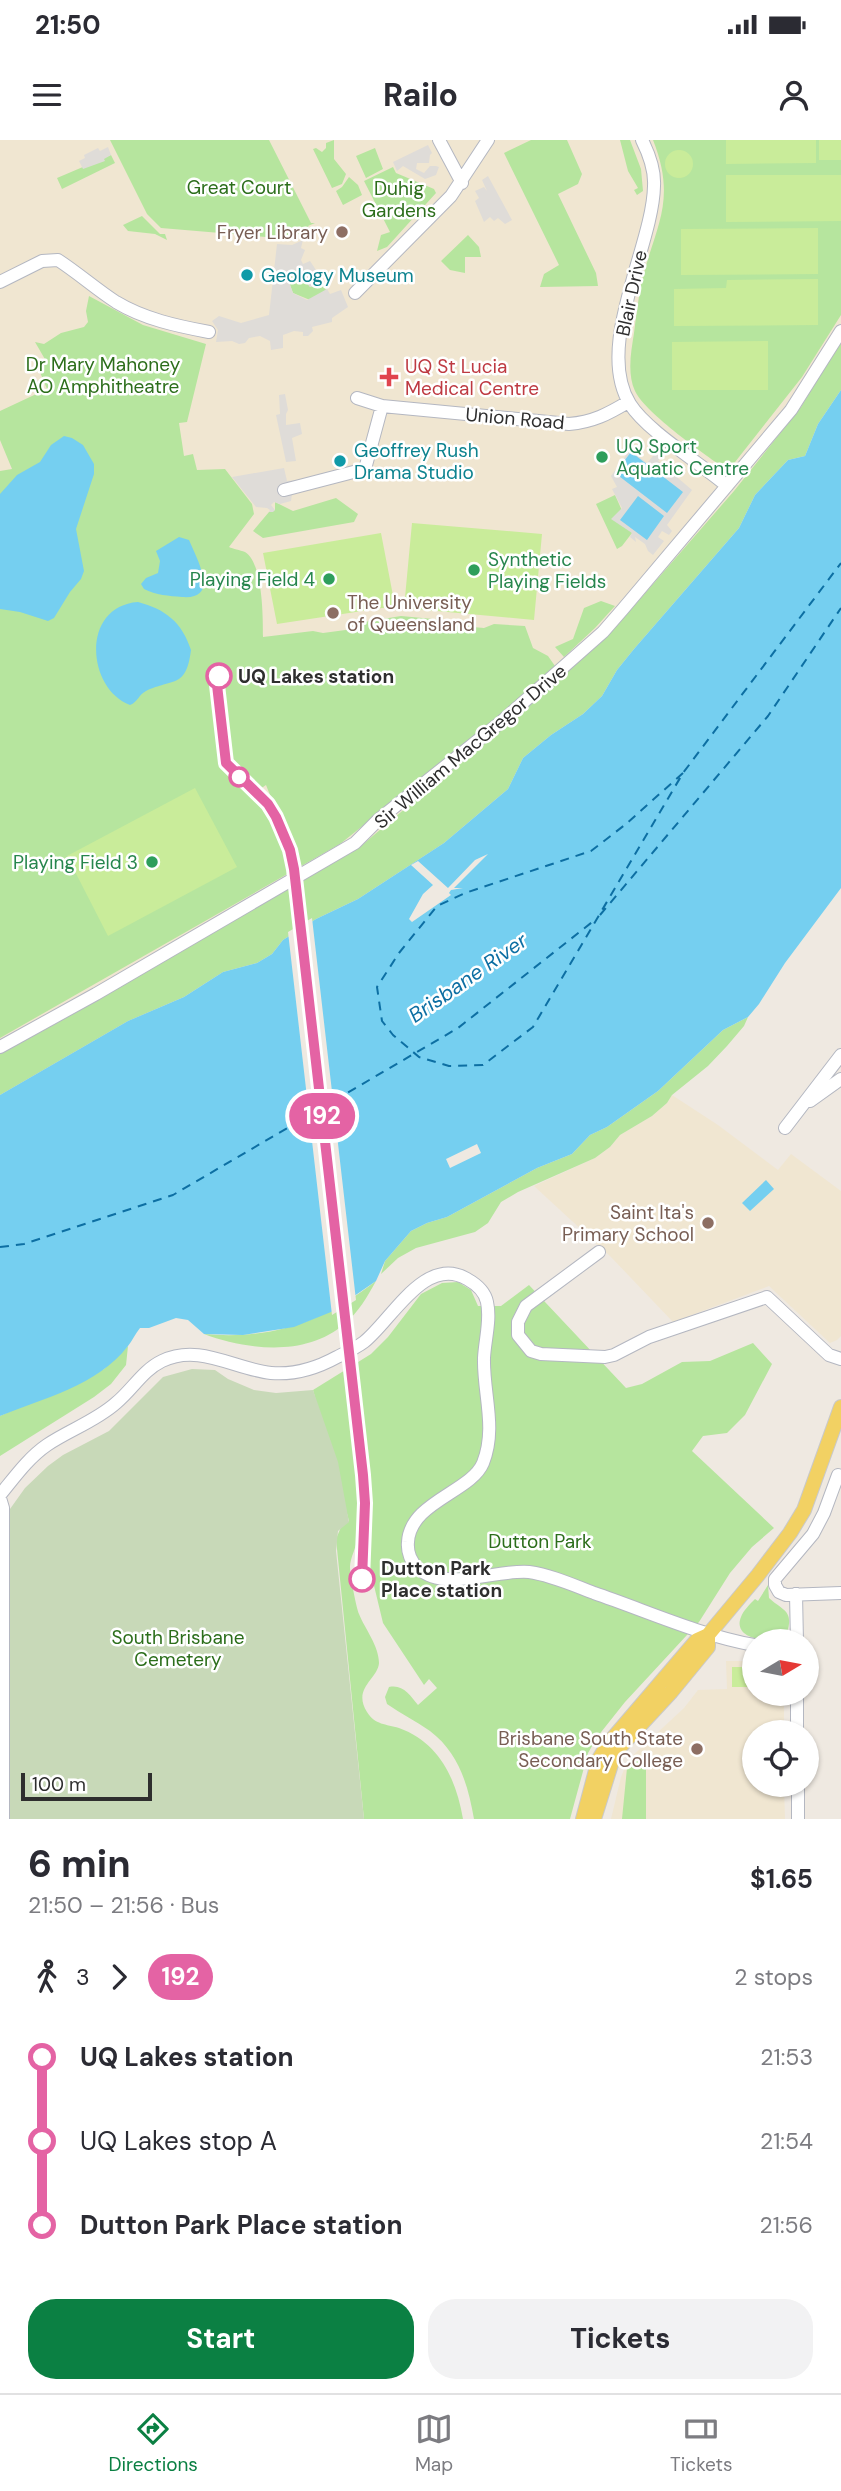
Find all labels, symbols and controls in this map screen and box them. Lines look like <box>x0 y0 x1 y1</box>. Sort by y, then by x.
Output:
text: 21:50 <box>35 8 101 42</box>
text: Railo <box>383 74 458 116</box>
icon: menu <box>28 76 66 114</box>
icon: person <box>775 76 813 114</box>
park label: Great Court <box>187 175 291 200</box>
park label: Duhig Gardens <box>362 176 436 223</box>
place label: Fryer Library <box>217 220 328 245</box>
marker: Fryer Library <box>334 224 350 240</box>
street label: Blair Drive <box>610 248 653 339</box>
place label: Geology Museum <box>261 263 414 288</box>
marker: Geology Museum <box>239 267 255 283</box>
park label: Dr Mary Mahoney AO Amphitheatre <box>26 352 181 399</box>
place label: UQ St Lucia Medical Centre <box>405 354 539 401</box>
marker: UQ St Lucia Medical Centre <box>379 367 399 387</box>
street label: Union Road <box>464 402 566 435</box>
place label: UQ Sport Aquatic Centre <box>616 434 749 481</box>
place label: Geoffrey Rush Drama Studio <box>354 438 479 485</box>
marker: UQ Sport Aquatic Centre <box>594 449 610 465</box>
marker: Geoffrey Rush Drama Studio <box>332 453 348 469</box>
place label: Synthetic Playing Fields <box>488 547 606 594</box>
marker: Synthetic Playing Fields <box>466 562 482 578</box>
place label: Playing Field 4 <box>190 567 315 592</box>
marker: Playing Field 4 <box>321 571 337 587</box>
place label: The University of Queensland <box>347 590 475 637</box>
marker: The University of Queensland <box>325 605 341 621</box>
street label: Sir William MacGregor Drive <box>369 659 572 834</box>
marker: UQ Lakes station <box>206 663 232 689</box>
place label: UQ Lakes station <box>238 664 394 689</box>
unlabelled marker <box>229 767 249 787</box>
place label: Playing Field 3 <box>13 850 138 875</box>
marker: Playing Field 3 <box>144 854 160 870</box>
water label: Brisbane River <box>403 926 534 1029</box>
line badge: 192 <box>282 1093 362 1139</box>
text: 192 <box>303 1100 341 1131</box>
place label: Saint Ita's Primary School <box>562 1200 694 1247</box>
marker: Saint Ita's Primary School <box>700 1215 716 1231</box>
park label: Dutton Park <box>488 1529 592 1554</box>
place label: Dutton Park Place station <box>381 1556 502 1603</box>
marker: Dutton Park Place station <box>349 1566 375 1592</box>
park label: South Brisbane Cemetery <box>111 1625 245 1672</box>
north arrow <box>742 1629 819 1706</box>
map controls <box>742 1629 819 1797</box>
button: locate <box>742 1720 819 1797</box>
place label: Brisbane South State Secondary College <box>498 1726 683 1773</box>
marker: Brisbane South State Secondary College <box>689 1741 705 1757</box>
scale bar <box>21 1770 152 1802</box>
text: 100 m <box>32 1772 86 1797</box>
text: 6 min <box>28 1839 131 1889</box>
text: $1.65 <box>750 1862 813 1896</box>
text: 21:50 – 21:56 · Bus <box>28 1890 219 1920</box>
icon: walk <box>28 1958 66 1996</box>
icon: forward <box>100 1958 138 1996</box>
text: 192 <box>162 1961 199 1992</box>
text: 3 <box>76 1962 90 1992</box>
text: 2 stops <box>734 1962 813 1992</box>
text: UQ Lakes station <box>80 2040 294 2074</box>
text: 21:53 <box>760 2042 813 2072</box>
text: UQ Lakes stop A <box>80 2124 277 2158</box>
text: 21:54 <box>760 2126 813 2156</box>
text: Dutton Park Place station <box>80 2208 402 2242</box>
text: 21:56 <box>759 2210 813 2240</box>
button: Start <box>28 2299 414 2379</box>
button: Tickets <box>428 2299 813 2379</box>
tab: Directions <box>108 2410 198 2477</box>
tab: Map <box>415 2410 453 2477</box>
tab: Tickets <box>670 2410 733 2477</box>

